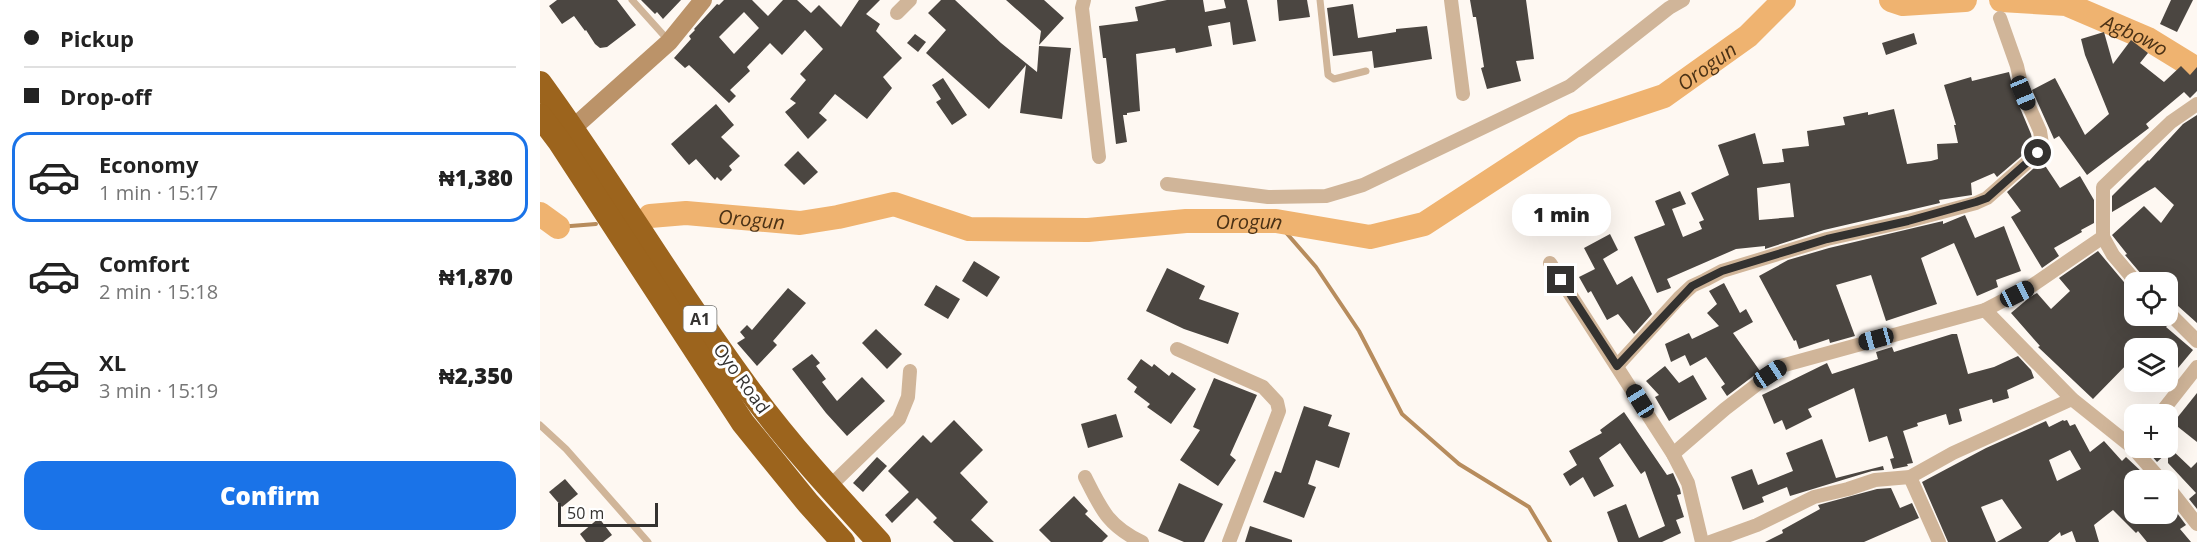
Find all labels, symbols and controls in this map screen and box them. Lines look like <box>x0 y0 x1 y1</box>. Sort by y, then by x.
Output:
water label: Agbowo <box>2096 7 2174 62</box>
text: Pickup <box>60 23 134 53</box>
water label: Orogun <box>1671 35 1741 96</box>
car <box>2008 73 2038 113</box>
text: Drop-off <box>60 81 152 111</box>
route start <box>2024 139 2051 166</box>
text: Economy <box>99 149 198 179</box>
icon: car <box>27 150 81 204</box>
text: ₦1,380 <box>439 162 513 192</box>
text: 1 min · 15:17 <box>99 179 218 206</box>
callout: 1 min <box>1512 193 1610 235</box>
text: 1 min <box>1533 201 1590 228</box>
water label: Orogun <box>717 202 786 235</box>
water label: Orogun <box>1215 207 1285 235</box>
text: Comfort <box>99 248 190 278</box>
icon: car <box>27 249 81 303</box>
text: ₦1,870 <box>439 261 513 291</box>
route end <box>1547 266 1574 293</box>
map controls <box>2124 272 2178 524</box>
button: locate <box>2124 272 2178 326</box>
text: 2 min · 15:18 <box>99 278 218 305</box>
car <box>1997 278 2037 310</box>
road number: A1 <box>684 306 716 332</box>
car <box>1856 326 1896 352</box>
street label: Oyo Road <box>708 338 776 418</box>
button: layers <box>2124 338 2178 392</box>
text: XL <box>99 347 126 377</box>
icon: car <box>27 348 81 402</box>
car <box>1750 357 1790 391</box>
text: ₦2,350 <box>439 360 513 390</box>
text: 3 min · 15:19 <box>99 377 218 404</box>
car <box>1623 381 1657 421</box>
button: + <box>2124 404 2178 458</box>
button: Confirm <box>24 461 516 530</box>
button: − <box>2124 470 2178 524</box>
scale bar <box>558 500 658 528</box>
text: 50 m <box>567 502 604 524</box>

